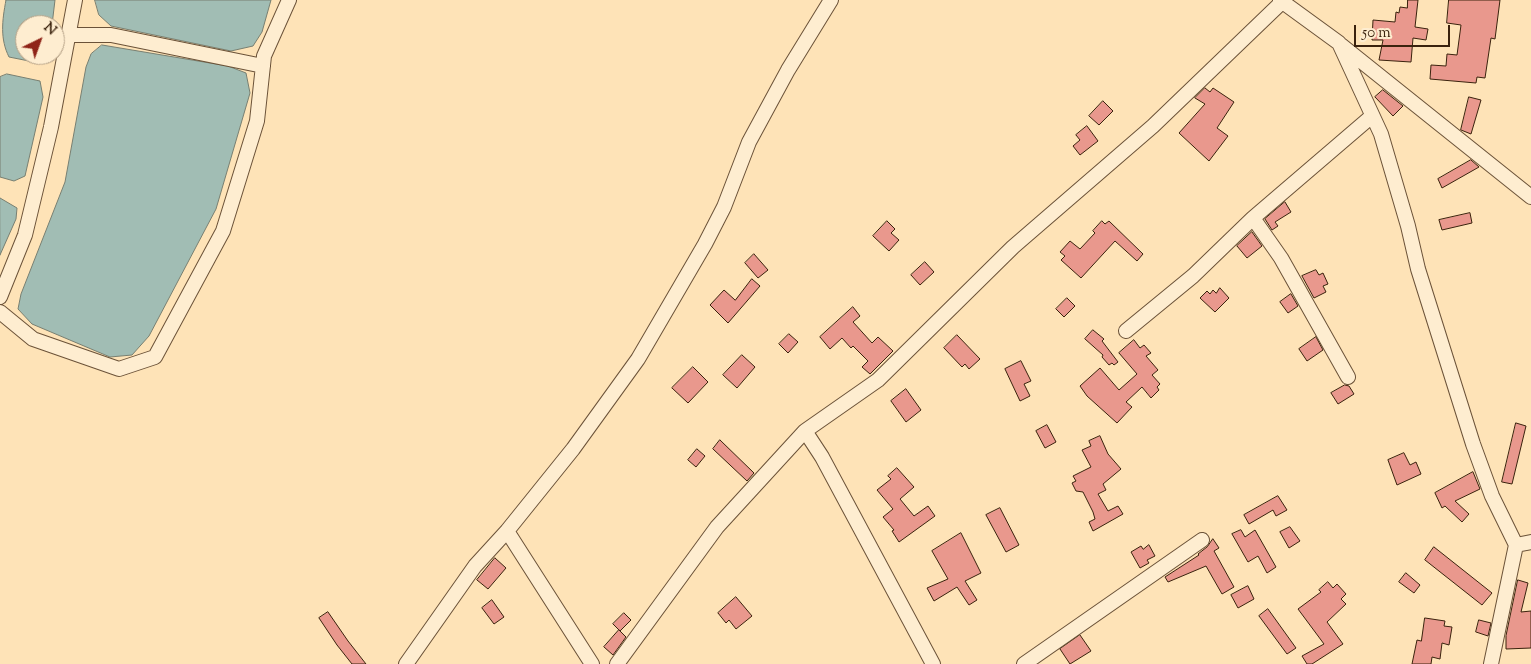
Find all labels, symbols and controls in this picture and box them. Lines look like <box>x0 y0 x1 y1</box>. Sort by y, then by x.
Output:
north arrow <box>15 15 65 65</box>
scale bar <box>1356 15 1452 47</box>
text: N <box>39 18 60 41</box>
text: 50 m <box>1362 23 1391 44</box>

